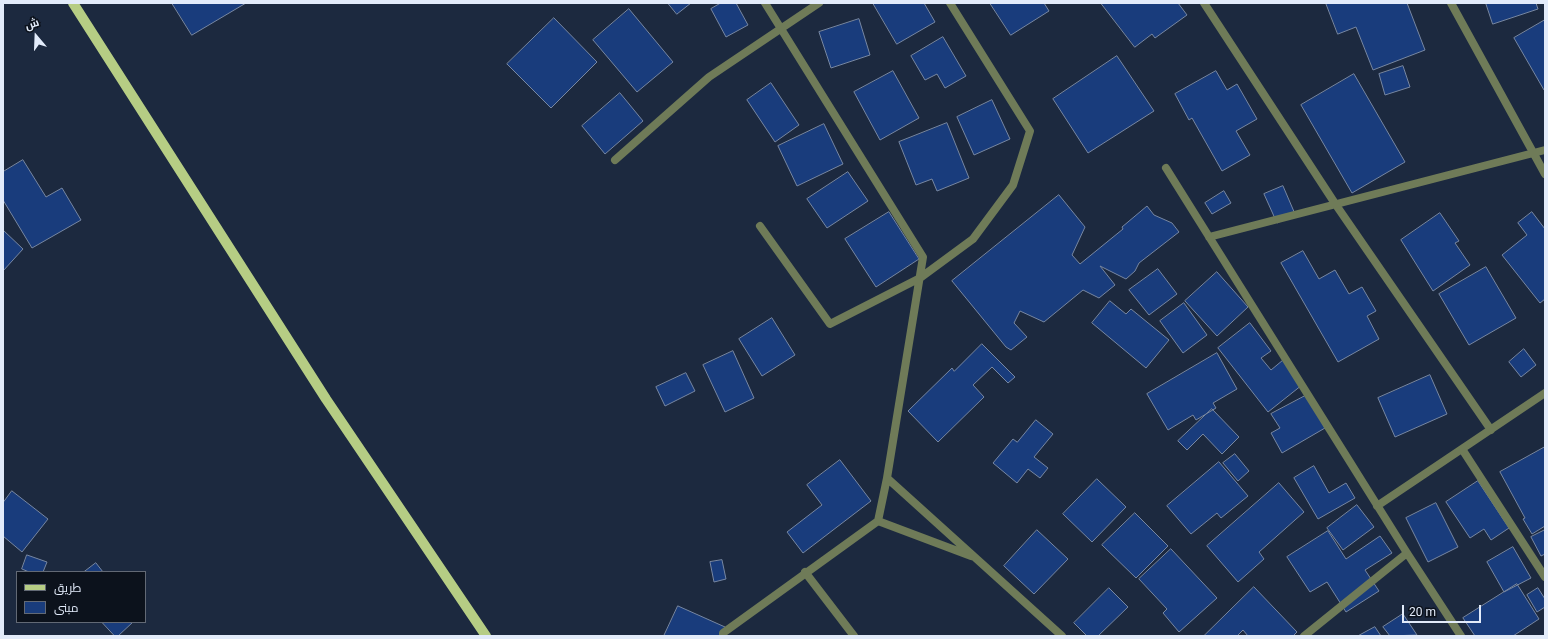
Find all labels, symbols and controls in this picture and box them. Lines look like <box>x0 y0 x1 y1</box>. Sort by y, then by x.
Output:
north arrow <box>16 16 56 56</box>
text: ش <box>23 16 41 33</box>
legend <box>16 571 146 623</box>
text: طريق <box>54 581 81 595</box>
scale bar <box>1404 597 1483 623</box>
text: مبنى <box>54 601 79 615</box>
text: 20 m <box>1409 605 1436 619</box>

